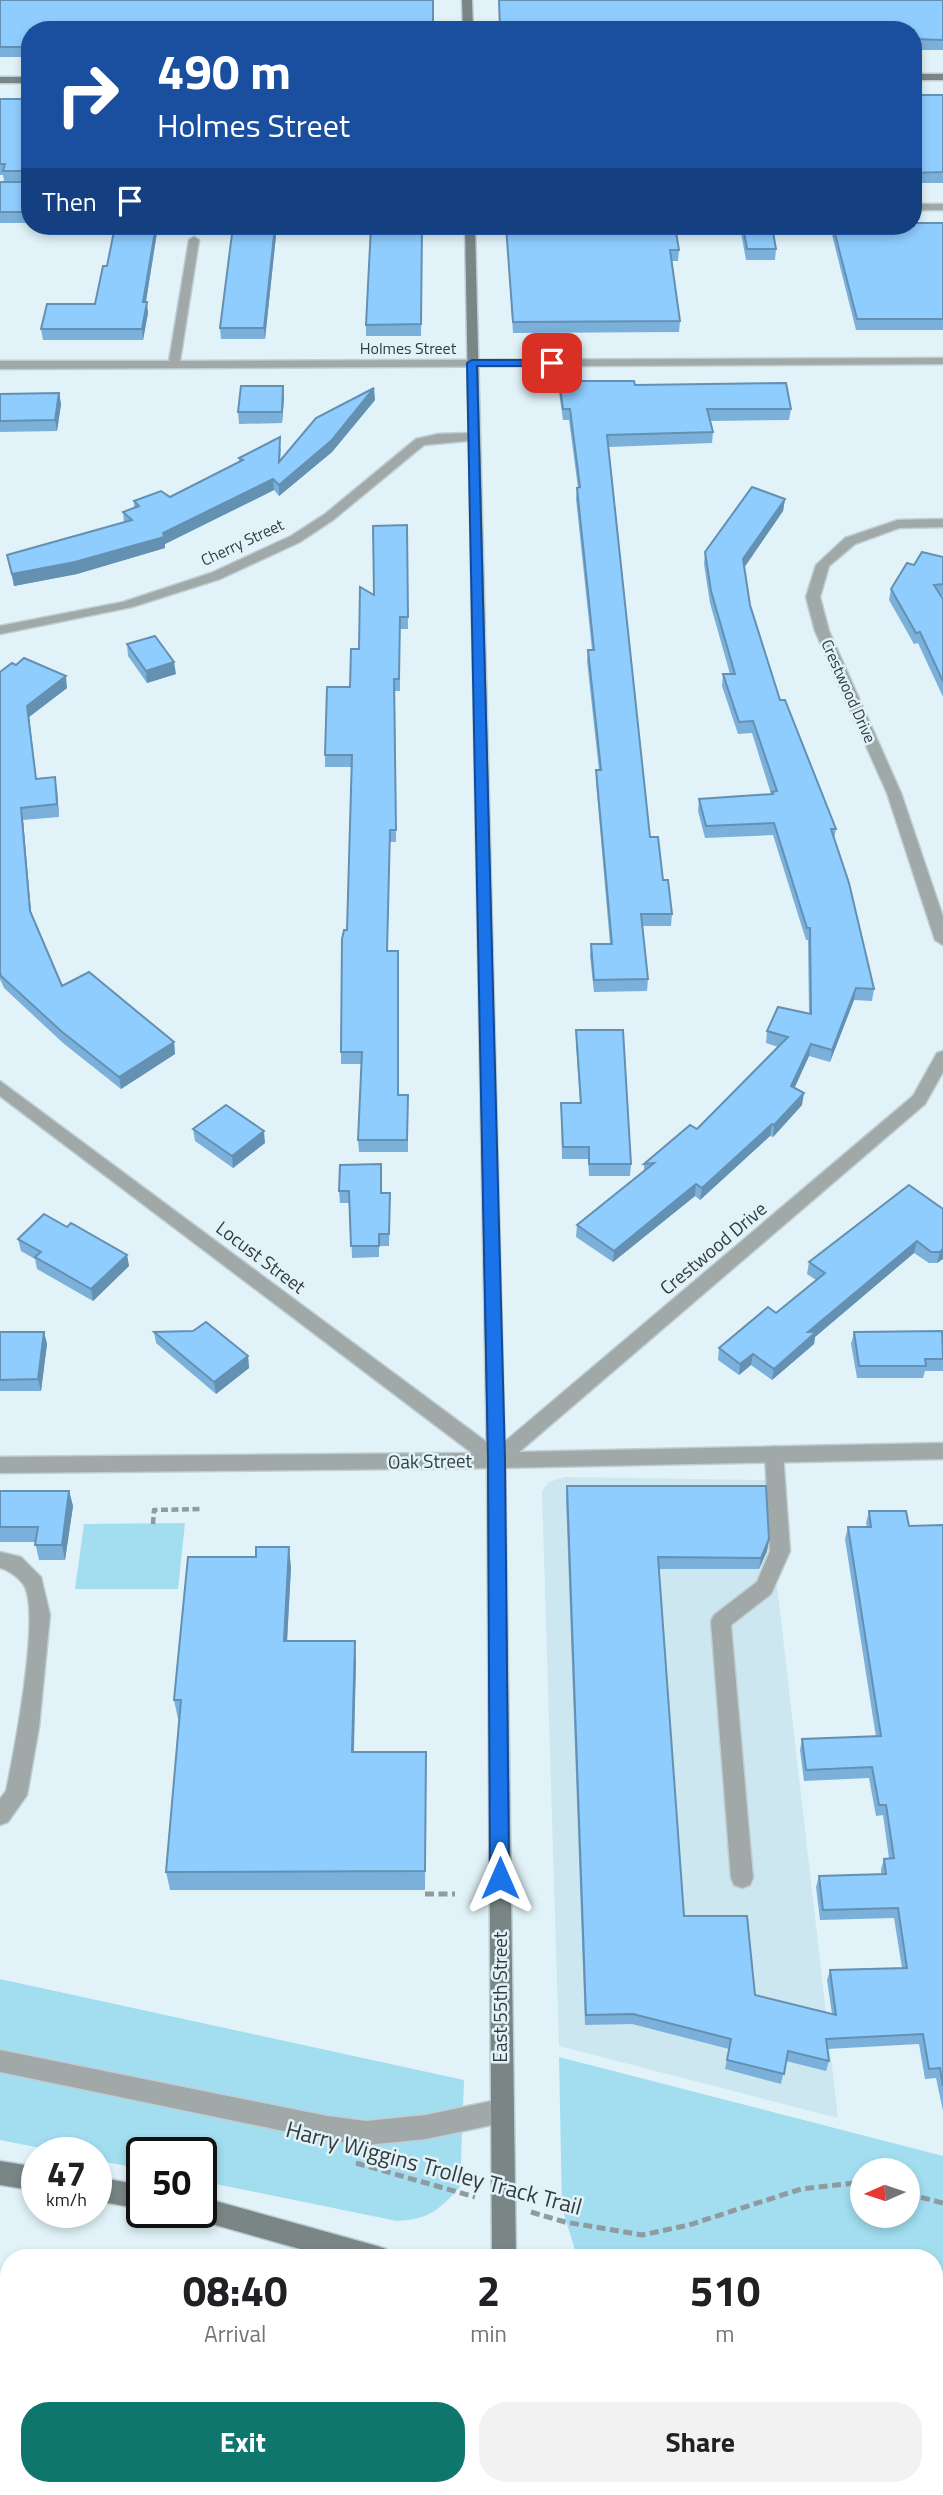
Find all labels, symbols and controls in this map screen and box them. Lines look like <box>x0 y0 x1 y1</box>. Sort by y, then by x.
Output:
text: 490 m <box>157 33 291 108</box>
icon: right <box>42 49 133 140</box>
text: Holmes Street <box>157 101 350 149</box>
text: Then <box>42 182 97 221</box>
icon: arrive <box>111 182 149 220</box>
pin <box>522 333 582 393</box>
street label: Holmes Street <box>360 336 457 360</box>
icon: arrive <box>533 344 571 382</box>
street label: Cherry Street <box>197 512 288 572</box>
street label: Crestwood Drive <box>815 635 883 747</box>
street label: Crestwood Drive <box>653 1194 773 1301</box>
street label: Locust Street <box>210 1213 313 1300</box>
street label: Oak Street <box>388 1445 473 1476</box>
position arrow <box>463 1841 537 1915</box>
street label: East 55th Street <box>485 1931 514 2063</box>
street label: Harry Wiggins Trolley Track Trail <box>282 2111 586 2224</box>
speed limit sign: 50 <box>126 2137 217 2228</box>
text: 47 <box>47 2146 86 2200</box>
north arrow <box>850 2158 920 2228</box>
map controls <box>850 2158 920 2228</box>
text: km/h <box>46 2186 87 2213</box>
text: 08:40 <box>183 2258 288 2322</box>
text: 2 <box>477 2258 500 2322</box>
text: 510 <box>690 2258 760 2322</box>
text: Arrival <box>204 2316 266 2351</box>
text: min <box>470 2316 507 2351</box>
text: m <box>715 2316 735 2351</box>
button: Exit <box>21 2402 465 2482</box>
button: Share <box>479 2402 922 2482</box>

